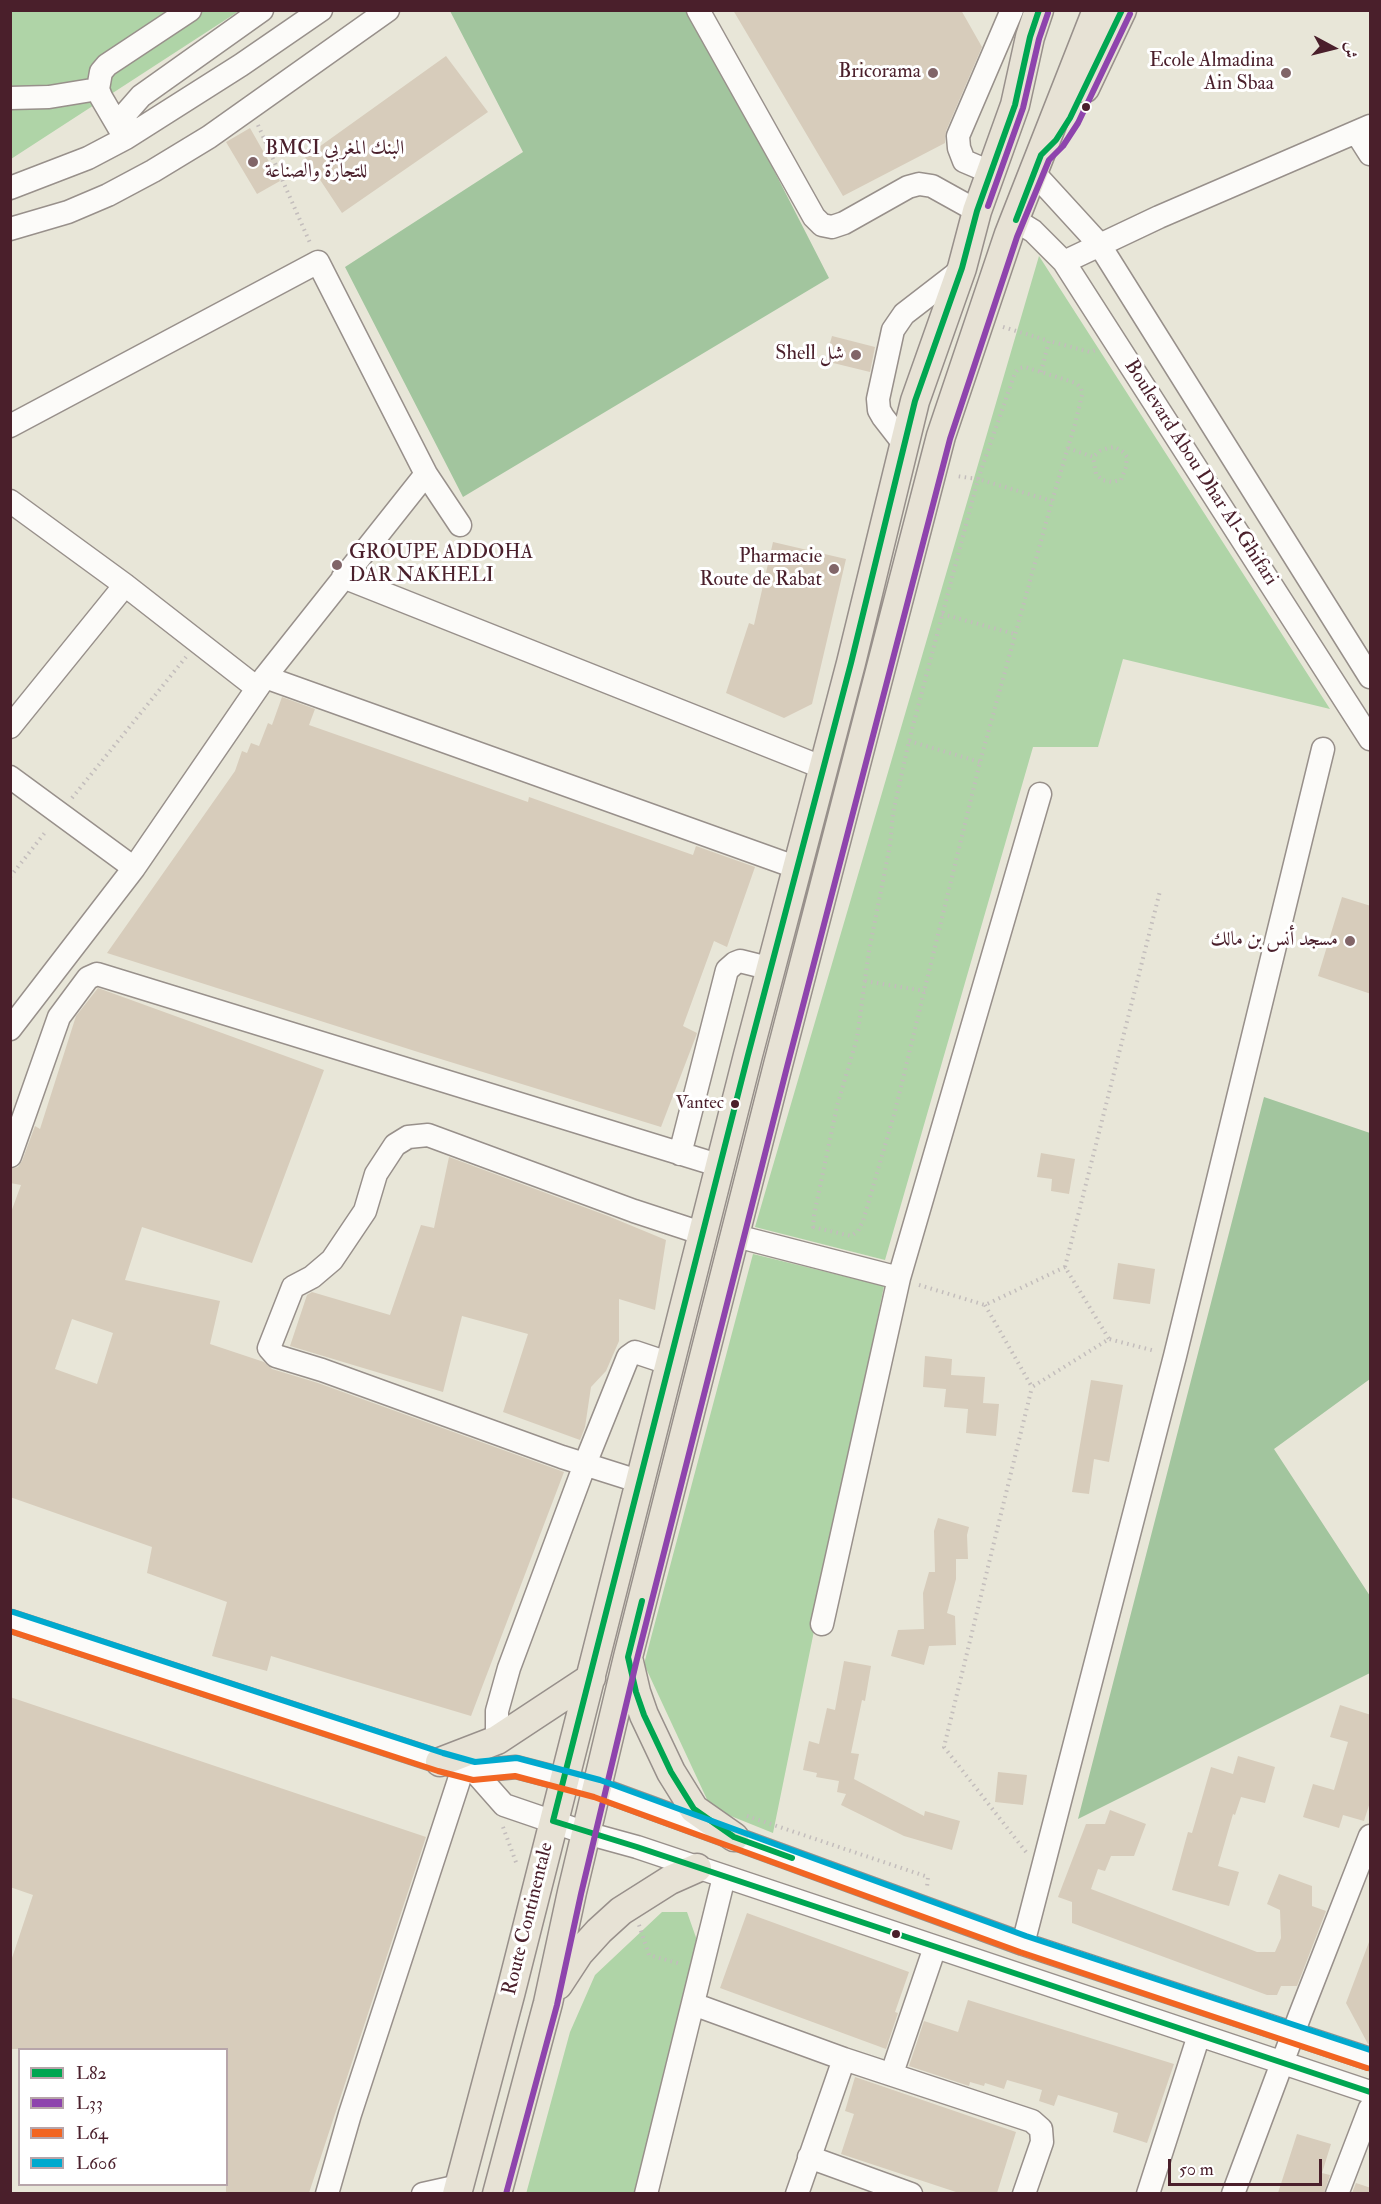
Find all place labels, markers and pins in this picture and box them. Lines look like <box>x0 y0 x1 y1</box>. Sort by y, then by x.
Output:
place label: Ecole Almadina Ain Sbaa <box>1149 50 1274 97</box>
place label: Bricorama <box>838 61 921 85</box>
marker: Bricorama <box>926 66 940 80</box>
marker: Ecole Almadina Ain Sbaa <box>1279 66 1293 80</box>
unlabelled marker <box>1080 101 1092 113</box>
place label: BMCI البنك المغربي للتجارة والصناعة <box>265 138 404 185</box>
marker: BMCI البنك المغربي للتجارة والصناعة <box>246 155 260 169</box>
place label: Shell شل <box>775 343 844 367</box>
marker: Shell شل <box>849 348 863 362</box>
place label: GROUPE ADDOHA DAR NAKHELI <box>349 542 533 589</box>
place label: Pharmacie Route de Rabat <box>699 546 822 593</box>
marker: GROUPE ADDOHA DAR NAKHELI <box>330 558 344 572</box>
marker: Pharmacie Route de Rabat <box>827 562 841 576</box>
place label: مسجد أنس بن مالك <box>1210 929 1338 953</box>
marker: مسجد أنس بن مالك <box>1343 934 1357 948</box>
place label: Vantec <box>676 1093 724 1115</box>
marker: Vantec <box>729 1098 741 1110</box>
unlabelled marker <box>890 1928 902 1940</box>

